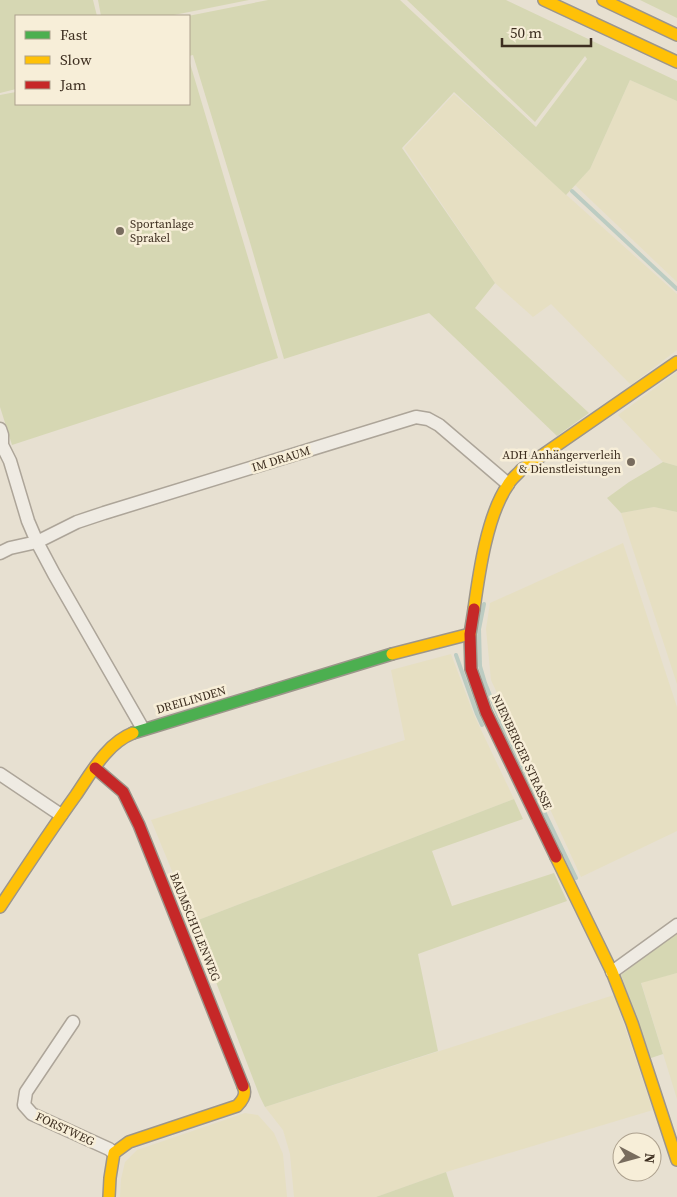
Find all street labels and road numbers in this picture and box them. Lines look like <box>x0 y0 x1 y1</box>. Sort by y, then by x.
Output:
street label: IM DRAUM <box>250 442 313 476</box>
street label: DREILINDEN <box>154 682 228 718</box>
street label: NIENBERGER STRASSE <box>488 692 556 812</box>
street label: BAUMSCHULENWEG <box>166 871 224 983</box>
street label: FORSTWEG <box>33 1108 97 1150</box>

